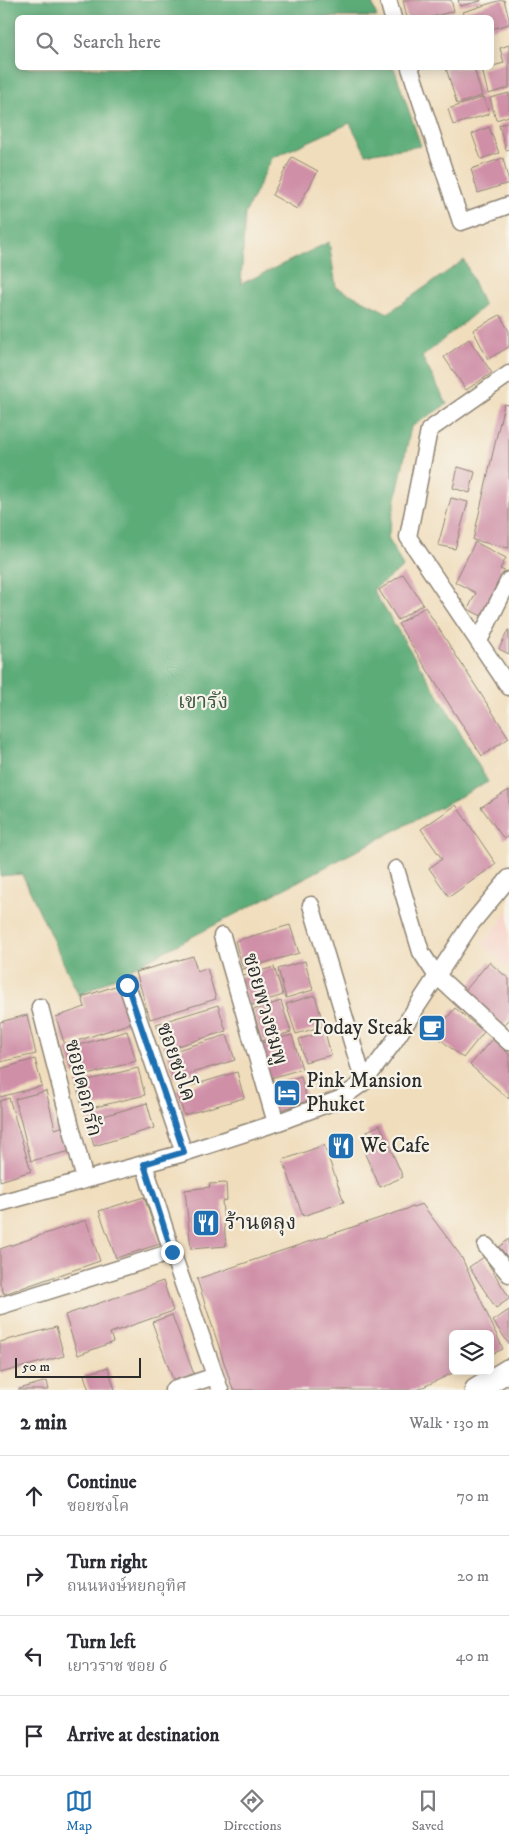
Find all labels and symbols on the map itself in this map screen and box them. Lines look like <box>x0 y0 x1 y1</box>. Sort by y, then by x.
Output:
park label: เขารัง <box>178 689 228 715</box>
street label: ซอยพวงชมพู <box>237 950 293 1068</box>
route start <box>116 974 139 997</box>
cafe icon: Today Steak <box>417 1013 447 1043</box>
place label: Today Steak <box>310 1015 414 1041</box>
street label: ซอยชงโค <box>150 1018 204 1105</box>
street label: ซอยดอกรัก <box>58 1037 108 1139</box>
place label: Pink Mansion Phuket <box>306 1068 422 1118</box>
hotel icon: Pink Mansion Phuket <box>272 1078 302 1108</box>
restaurant icon: We Cafe <box>326 1131 356 1161</box>
place label: We Cafe <box>359 1133 430 1159</box>
restaurant icon: ร้านตลุง <box>191 1208 221 1238</box>
place label: ร้านตลุง <box>225 1210 296 1236</box>
route end <box>161 1241 184 1264</box>
scale bar <box>15 1355 141 1378</box>

